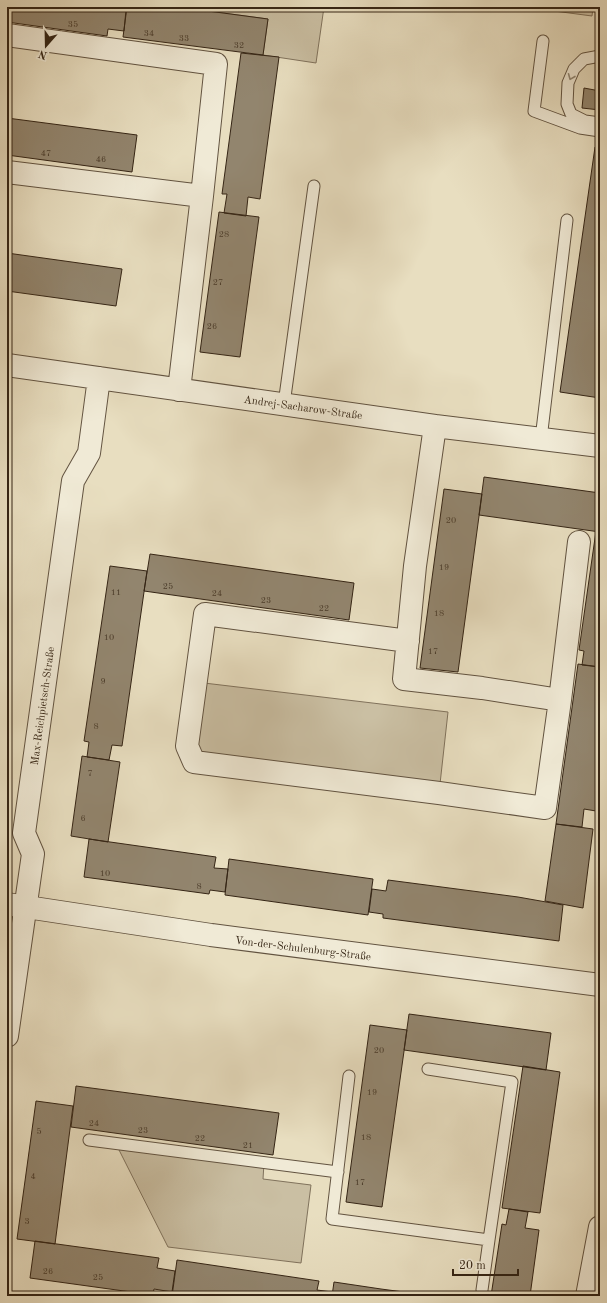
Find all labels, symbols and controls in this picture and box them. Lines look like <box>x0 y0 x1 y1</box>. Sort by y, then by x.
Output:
house number: 35 <box>68 20 78 29</box>
north arrow <box>26 26 66 66</box>
house number: 34 <box>144 29 154 38</box>
house number: 33 <box>179 34 189 43</box>
house number: 32 <box>234 41 244 50</box>
text: N <box>37 47 49 61</box>
one-way arrow <box>568 73 576 81</box>
house number: 47 <box>41 149 51 158</box>
house number: 46 <box>96 155 106 164</box>
house number: 28 <box>219 230 229 239</box>
house number: 27 <box>213 278 223 287</box>
house number: 26 <box>207 322 217 331</box>
street label: Andrej-Sacharow-Straße <box>243 395 363 422</box>
house number: 20 <box>446 516 456 525</box>
house number: 19 <box>439 563 449 572</box>
house number: 25 <box>163 582 173 591</box>
house number: 11 <box>111 588 121 597</box>
house number: 24 <box>212 589 222 598</box>
house number: 23 <box>261 596 271 605</box>
house number: 22 <box>319 604 329 613</box>
house number: 18 <box>434 609 444 618</box>
house number: 10 <box>104 633 114 642</box>
street label: Max-Reichpietsch-Straße <box>30 646 57 766</box>
house number: 17 <box>428 647 438 656</box>
house number: 9 <box>100 677 106 686</box>
house number: 8 <box>93 722 99 731</box>
house number: 7 <box>87 769 93 778</box>
house number: 6 <box>80 814 86 823</box>
house number: 10 <box>100 869 110 878</box>
house number: 8 <box>196 882 202 891</box>
street label: Von-der-Schulenburg-Straße <box>234 936 372 963</box>
house number: 20 <box>374 1046 384 1055</box>
house number: 19 <box>367 1088 377 1097</box>
house number: 24 <box>89 1119 99 1128</box>
house number: 23 <box>138 1126 148 1135</box>
house number: 5 <box>36 1127 42 1136</box>
house number: 18 <box>361 1133 371 1142</box>
house number: 22 <box>195 1134 205 1143</box>
house number: 21 <box>243 1141 253 1150</box>
house number: 4 <box>30 1172 36 1181</box>
house number: 17 <box>355 1178 365 1187</box>
house number: 3 <box>24 1217 30 1226</box>
scale bar <box>453 1251 518 1277</box>
text: 20 m <box>459 1260 486 1272</box>
house number: 26 <box>43 1267 53 1276</box>
house number: 25 <box>93 1273 103 1282</box>

